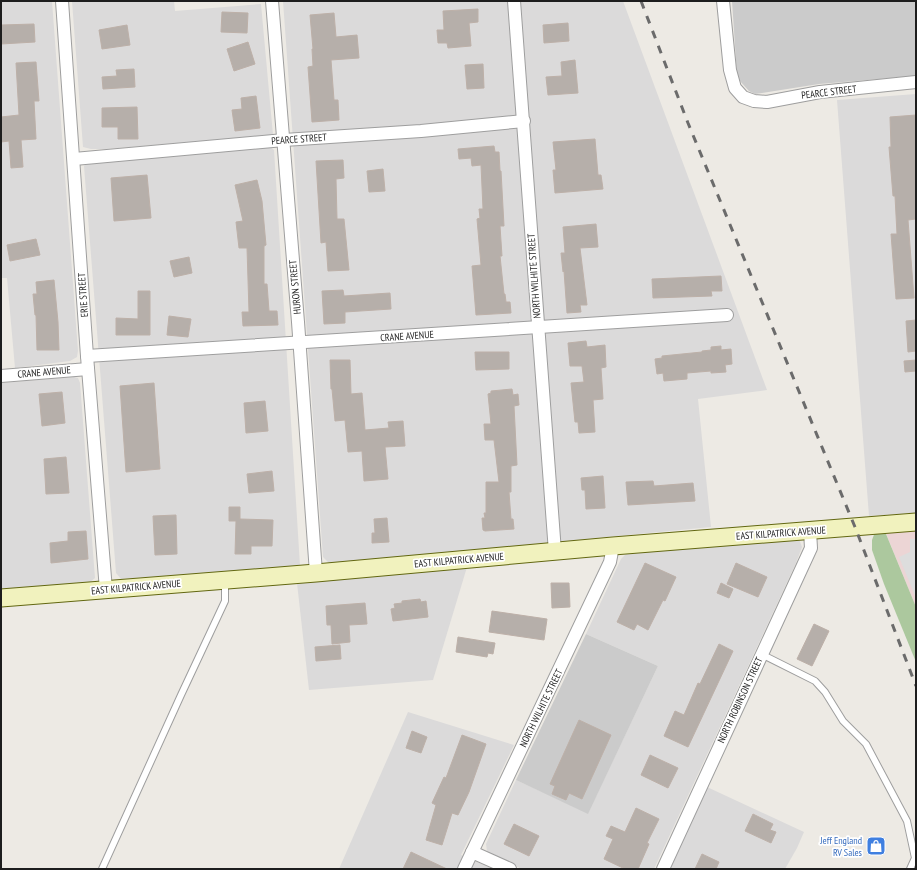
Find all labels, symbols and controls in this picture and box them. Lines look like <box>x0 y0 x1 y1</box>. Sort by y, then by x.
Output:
street label: PEARCE STREET <box>801 82 858 102</box>
street label: PEARCE STREET <box>271 131 328 147</box>
street label: NORTH WILHITE STREET <box>525 232 543 319</box>
street label: HURON STREET <box>286 259 304 315</box>
street label: ERIE STREET <box>75 272 91 318</box>
street label: CRANE AVENUE <box>380 328 434 344</box>
street label: CRANE AVENUE <box>17 363 71 381</box>
street label: EAST KILPATRICK AVENUE <box>736 523 826 543</box>
street label: EAST KILPATRICK AVENUE <box>414 550 504 570</box>
street label: EAST KILPATRICK AVENUE <box>91 577 181 597</box>
street label: NORTH ROBINSON STREET <box>714 654 766 745</box>
street label: NORTH WILHITE STREET <box>516 666 566 749</box>
place label: Jeff England RV Sales <box>819 834 863 859</box>
shop icon: Jeff England RV Sales <box>865 835 887 857</box>

